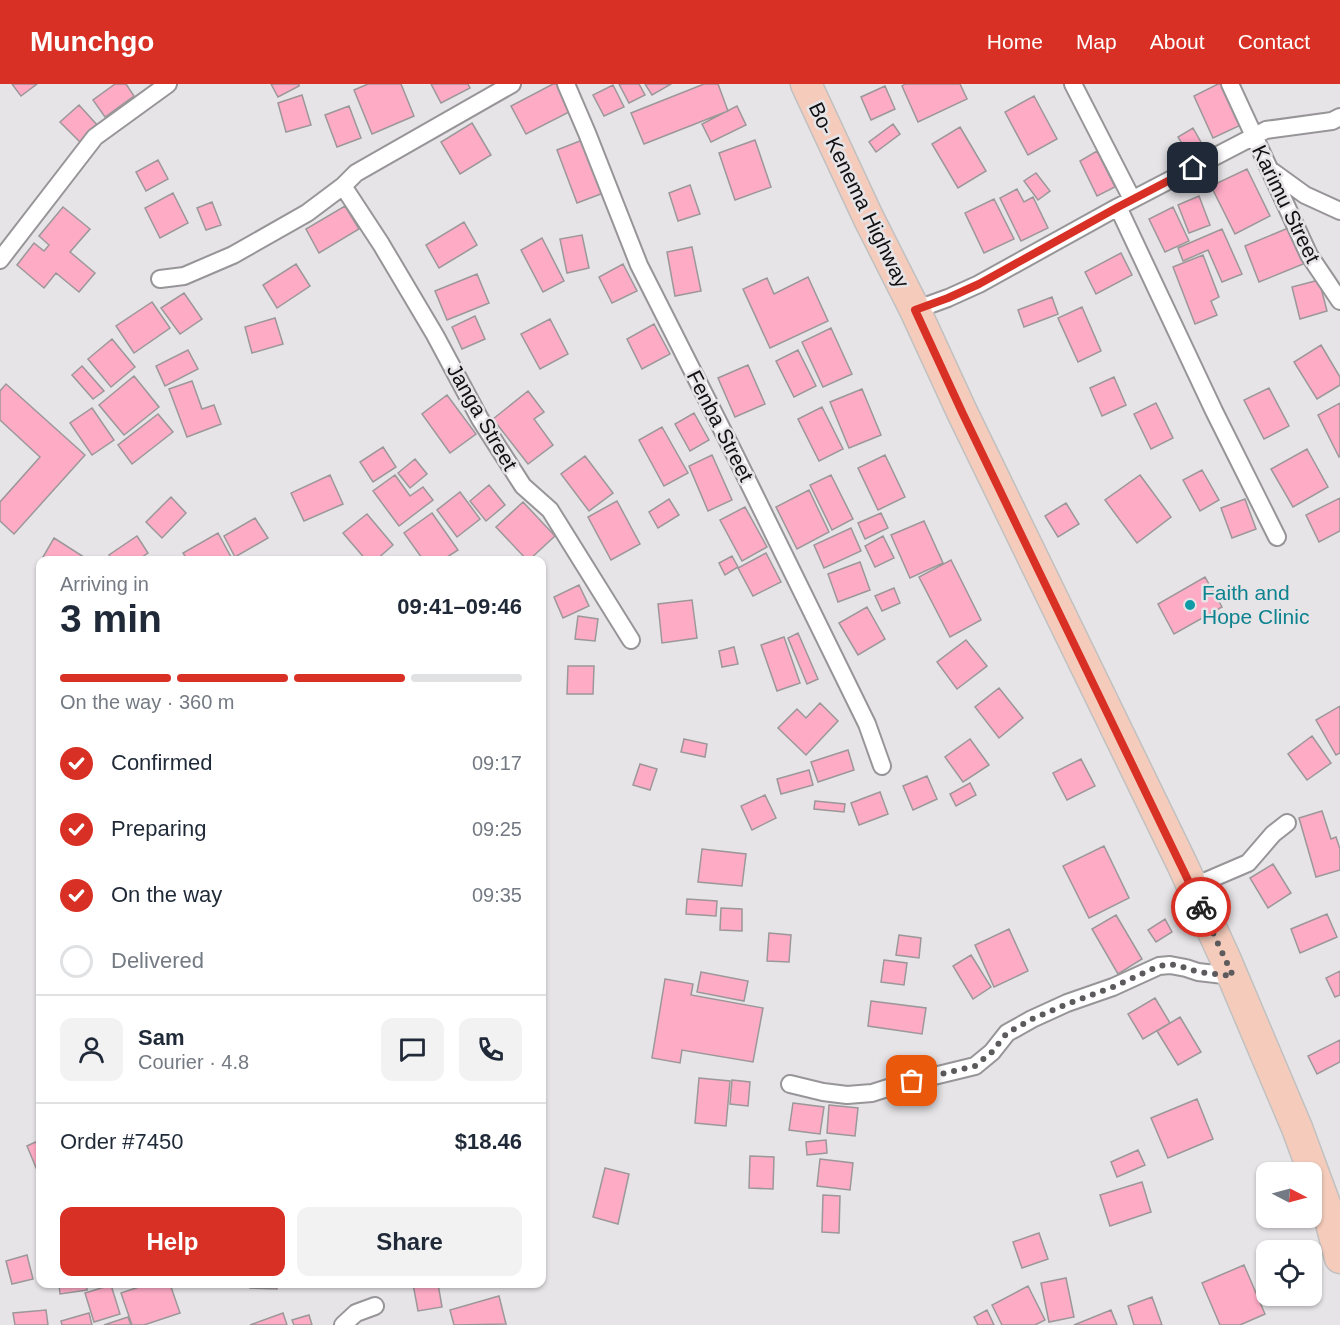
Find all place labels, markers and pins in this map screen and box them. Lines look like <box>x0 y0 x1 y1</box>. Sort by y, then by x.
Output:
pin <box>1167 142 1218 193</box>
place label: Faith and Hope Clinic <box>1202 581 1309 628</box>
marker: Faith and Hope Clinic <box>1183 598 1197 612</box>
pin <box>886 1055 937 1106</box>

